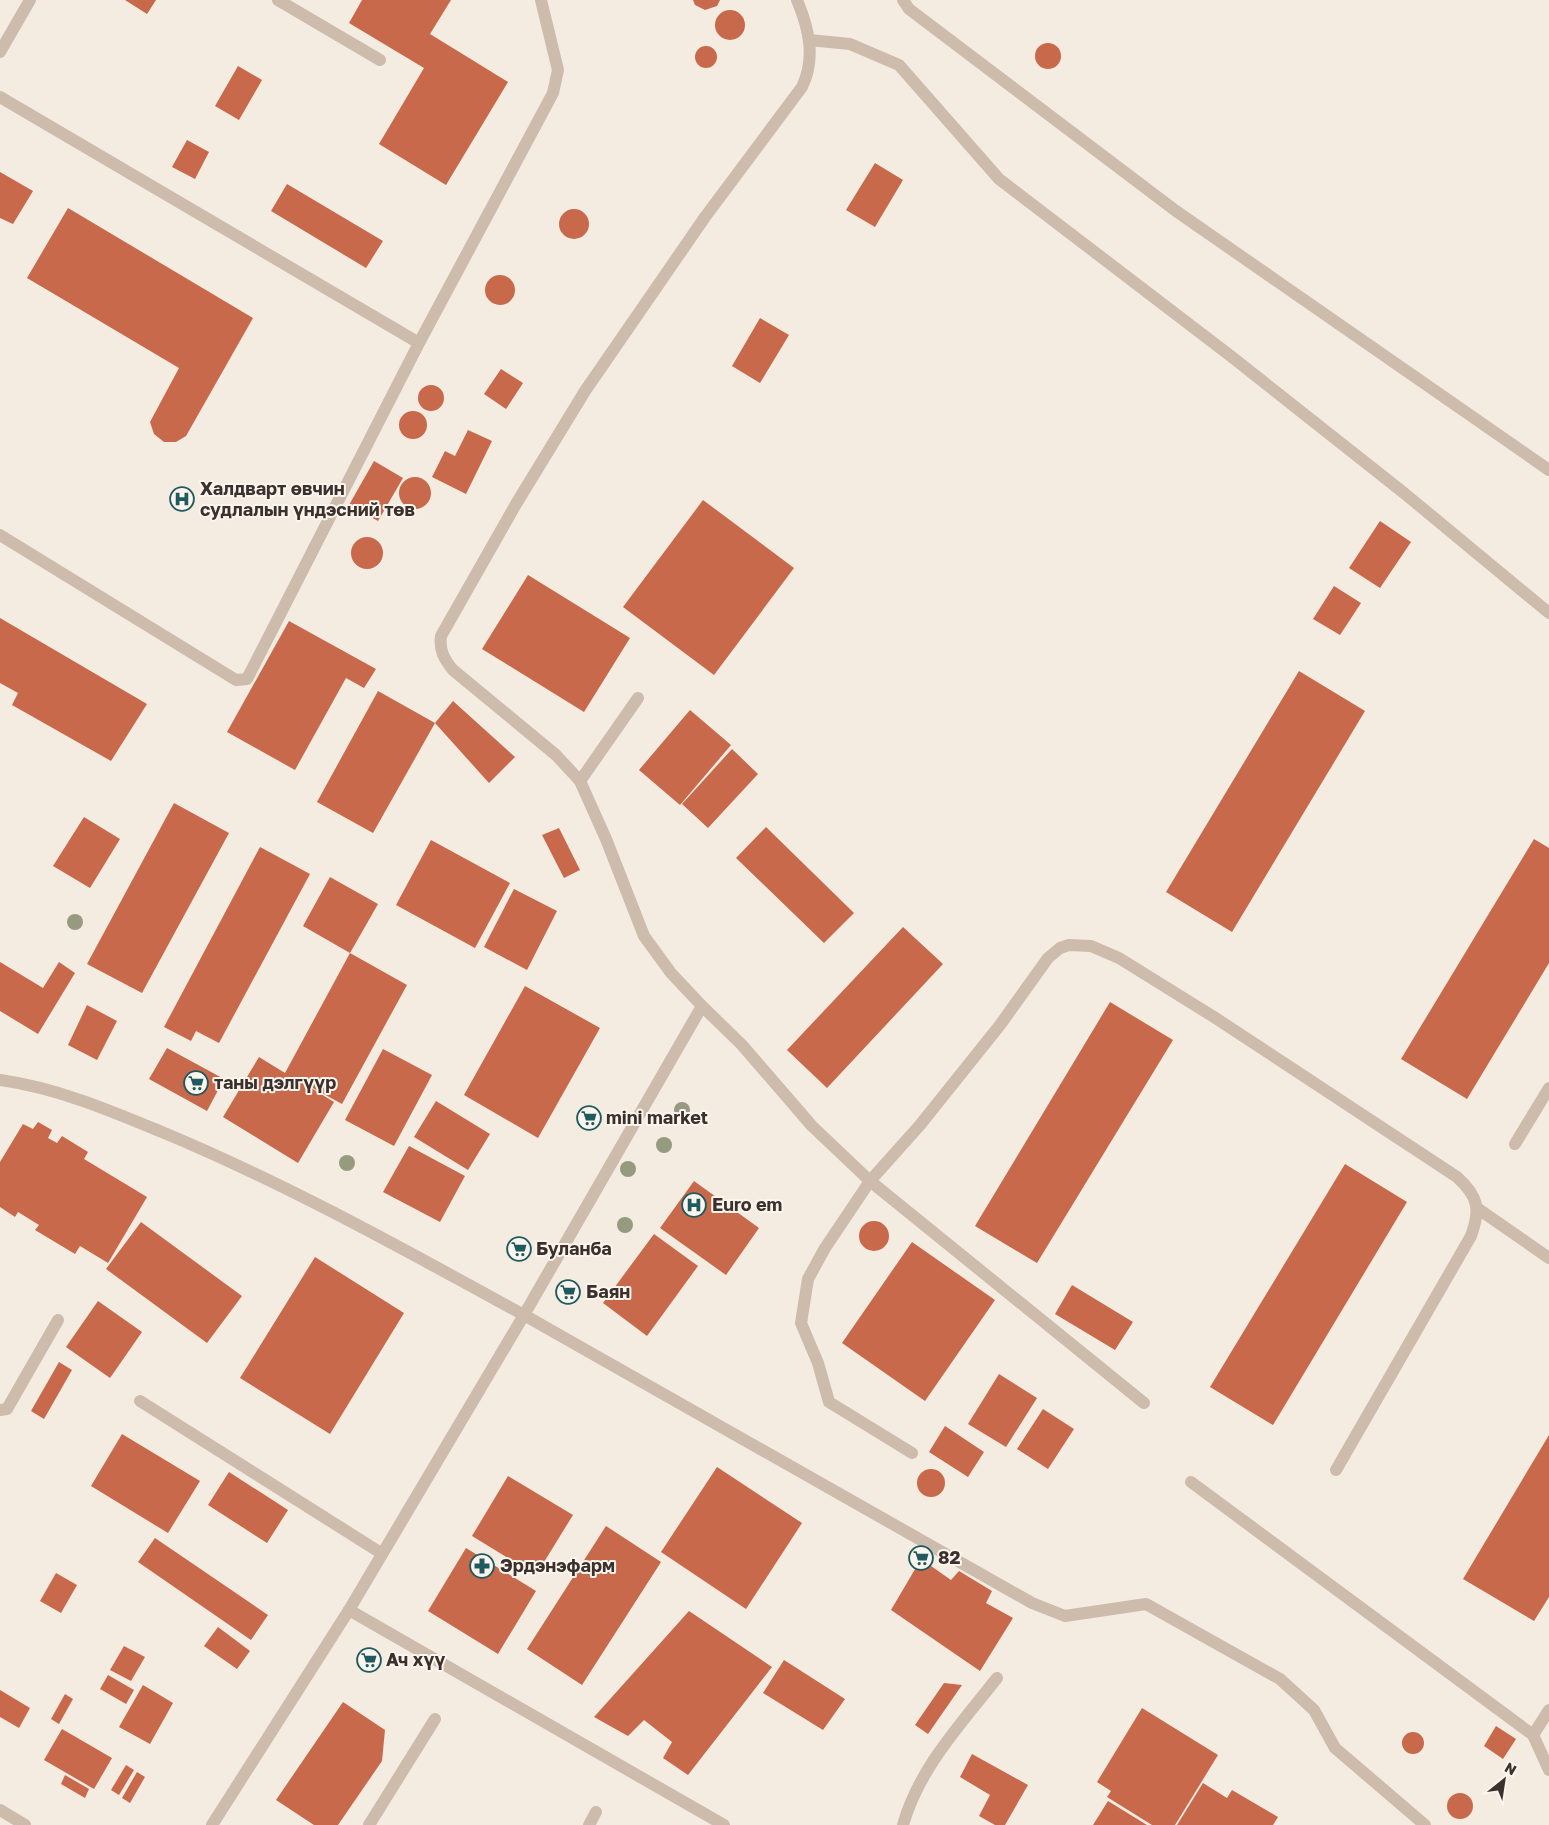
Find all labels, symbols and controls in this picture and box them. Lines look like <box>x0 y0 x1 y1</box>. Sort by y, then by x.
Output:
place label: Халдварт өвчин судлалын үндэсний төв <box>200 477 415 520</box>
hospital icon: Халдварт өвчин судлалын үндэсний төв <box>169 486 195 512</box>
supermarket icon: таны дэлгүүр <box>183 1070 209 1096</box>
place label: таны дэлгүүр <box>214 1071 336 1093</box>
supermarket icon: mini market <box>576 1105 602 1131</box>
place label: mini market <box>606 1106 708 1128</box>
hospital icon: Euro em <box>681 1192 707 1218</box>
place label: Euro em <box>712 1193 782 1215</box>
supermarket icon: Буланба <box>506 1236 532 1262</box>
place label: Буланба <box>536 1237 612 1259</box>
supermarket icon: Баян <box>555 1279 581 1305</box>
place label: Баян <box>586 1280 630 1302</box>
supermarket icon: 82 <box>908 1545 934 1571</box>
place label: 82 <box>938 1546 961 1568</box>
pharmacy icon: Эрдэнэфарм <box>469 1553 495 1579</box>
place label: Эрдэнэфарм <box>500 1554 615 1576</box>
supermarket icon: Ач хүү <box>356 1647 382 1673</box>
place label: Ач хүү <box>386 1648 446 1670</box>
north arrow <box>1479 1755 1529 1805</box>
text: N <box>1502 1758 1520 1778</box>

